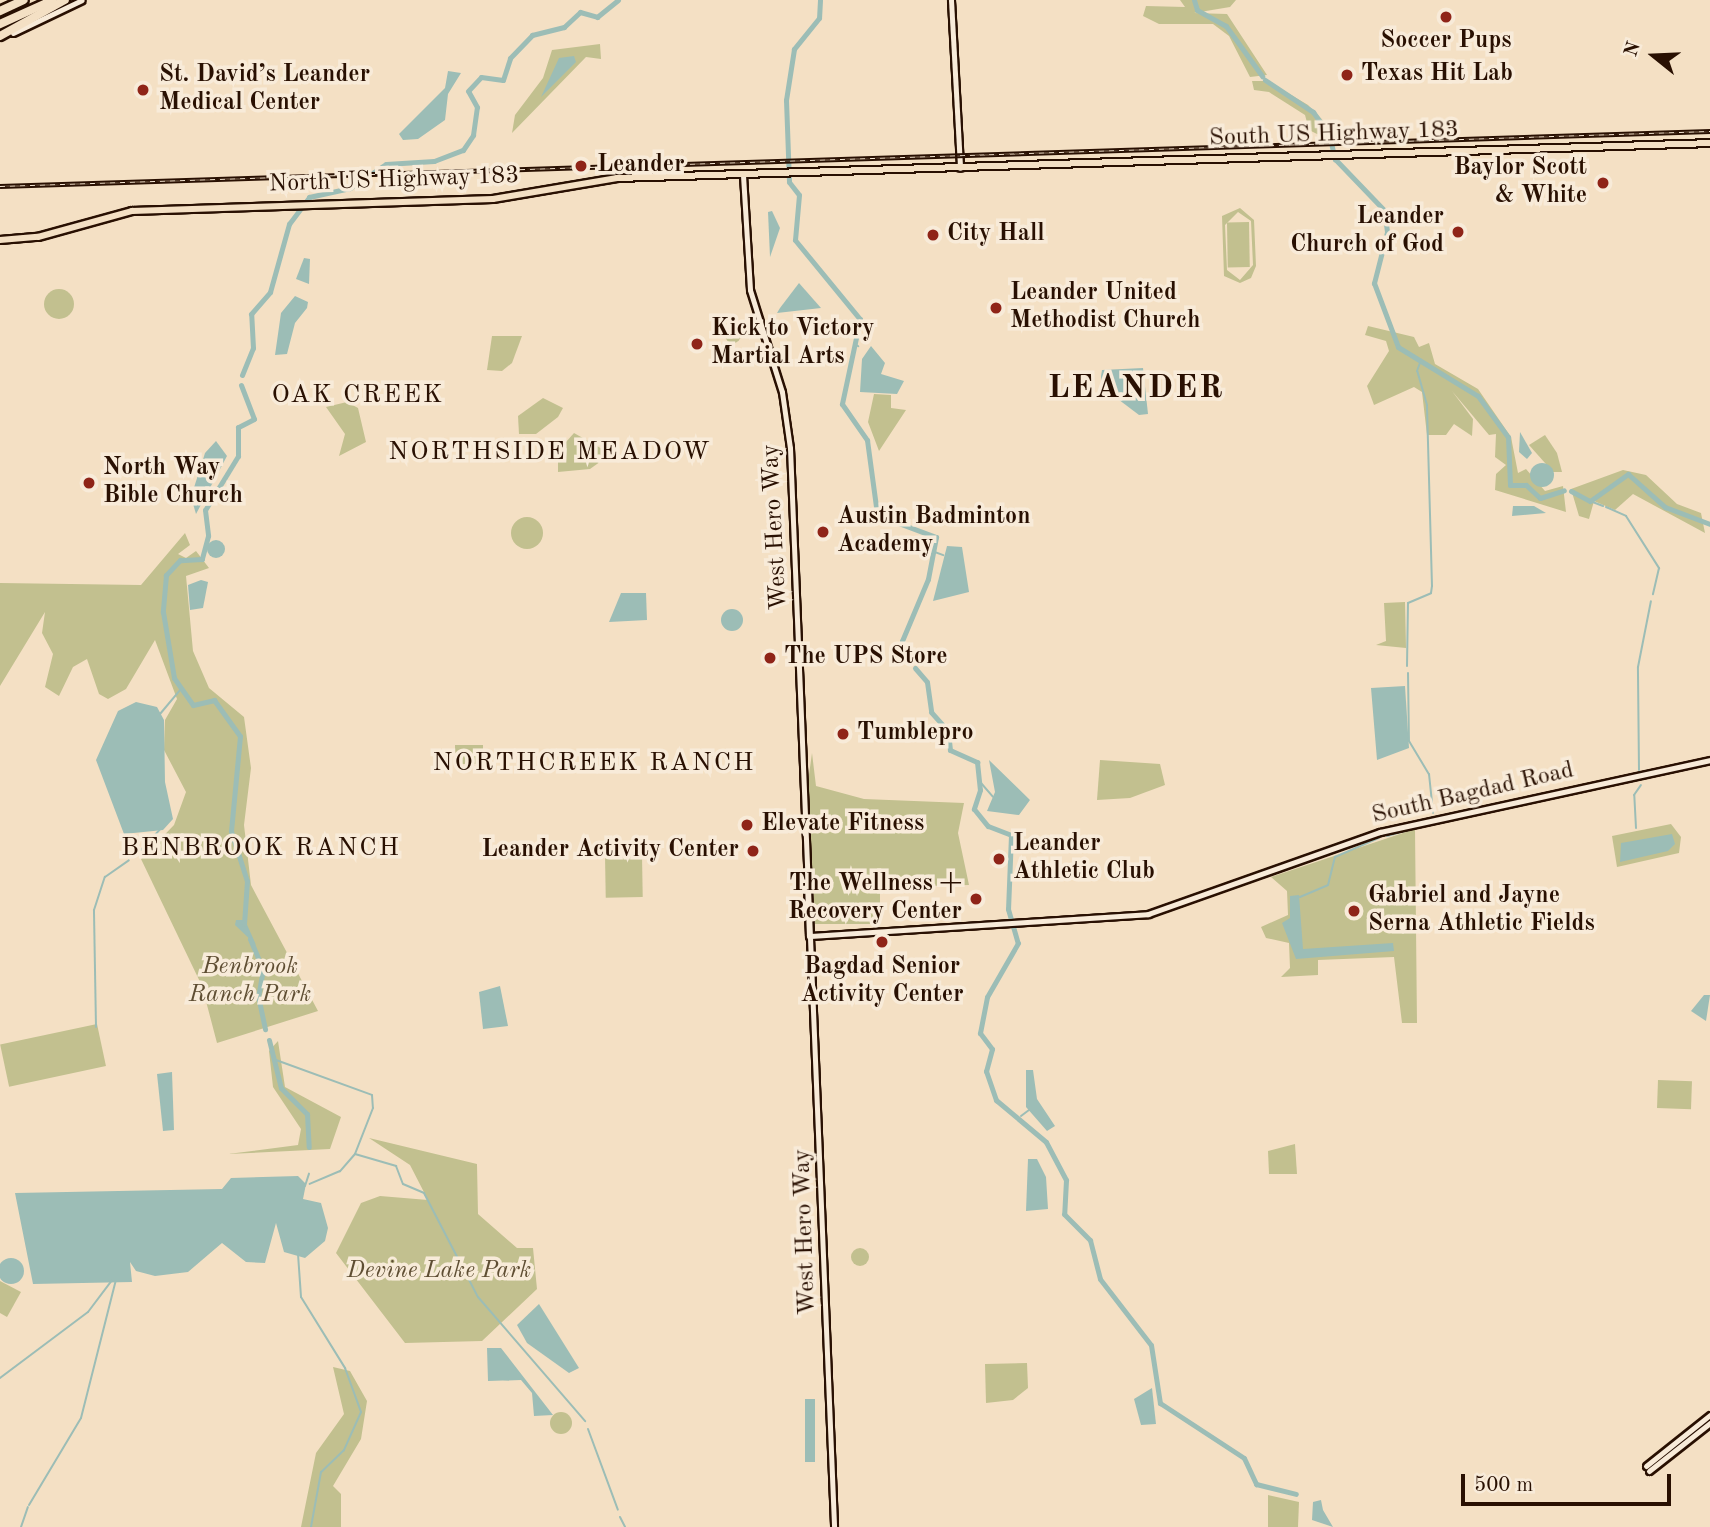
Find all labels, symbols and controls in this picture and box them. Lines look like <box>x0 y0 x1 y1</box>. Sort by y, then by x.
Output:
marker: Soccer Pups <box>1438 9 1454 25</box>
north arrow <box>1619 21 1689 91</box>
place label: Soccer Pups <box>1380 28 1512 56</box>
text: N <box>1622 40 1645 59</box>
place label: Texas Hit Lab <box>1361 61 1513 89</box>
place label: St. David’s Leander Medical Center <box>159 62 370 118</box>
marker: Texas Hit Lab <box>1339 67 1355 83</box>
marker: St. David’s Leander Medical Center <box>133 80 153 100</box>
street label: South US Highway 183 <box>1209 116 1459 154</box>
place label: Leander <box>597 152 685 180</box>
place label: Baylor Scott & White <box>1454 155 1587 211</box>
marker: Leander <box>571 156 591 176</box>
street label: North US Highway 183 <box>268 162 520 200</box>
marker: Baylor Scott & White <box>1593 173 1613 193</box>
place label: Leander Church of God <box>1290 204 1444 260</box>
place label: City Hall <box>947 221 1045 249</box>
marker: Leander Church of God <box>1450 224 1466 240</box>
marker: City Hall <box>925 227 941 243</box>
place label: Leander United Methodist Church <box>1010 280 1200 336</box>
marker: Leander United Methodist Church <box>988 300 1004 316</box>
place label: Kick to Victory Martial Arts <box>711 316 875 372</box>
marker: Kick to Victory Martial Arts <box>689 336 705 352</box>
district label: LEANDER <box>1049 370 1223 408</box>
district label: OAK CREEK <box>273 380 443 412</box>
district label: NORTHSIDE MEADOW <box>390 437 710 469</box>
street label: West Hero Way <box>757 443 795 611</box>
place label: North Way Bible Church <box>103 455 243 511</box>
marker: North Way Bible Church <box>81 475 97 491</box>
place label: Austin Badminton Academy <box>837 504 1030 560</box>
marker: Austin Badminton Academy <box>815 524 831 540</box>
place label: The UPS Store <box>784 644 948 672</box>
marker: The UPS Store <box>762 650 778 666</box>
place label: Tumblepro <box>857 720 974 748</box>
marker: Tumblepro <box>835 726 851 742</box>
district label: NORTHCREEK RANCH <box>434 748 754 780</box>
street label: South Bagdad Road <box>1369 757 1577 831</box>
place label: Elevate Fitness <box>761 811 924 839</box>
marker: Elevate Fitness <box>739 817 755 833</box>
place label: Leander Athletic Club <box>1013 831 1155 887</box>
district label: BENBROOK RANCH <box>123 833 399 865</box>
place label: Leander Activity Center <box>482 837 739 865</box>
marker: Leander Activity Center <box>745 843 761 859</box>
marker: Leander Athletic Club <box>991 851 1007 867</box>
place label: The Wellness + Recovery Center <box>788 871 962 927</box>
place label: Gabriel and Jayne Serna Athletic Fields <box>1368 883 1595 939</box>
marker: The Wellness + Recovery Center <box>968 891 984 907</box>
marker: Gabriel and Jayne Serna Athletic Fields <box>1346 903 1362 919</box>
marker: Bagdad Senior Activity Center <box>874 934 890 950</box>
park label: Benbrook Ranch Park <box>189 954 311 1010</box>
place label: Bagdad Senior Activity Center <box>800 954 964 1010</box>
street label: West Hero Way <box>789 1148 823 1316</box>
park label: Devine Lake Park <box>347 1258 531 1286</box>
scale bar <box>1465 1460 1675 1504</box>
text: 500 m <box>1474 1475 1533 1496</box>

